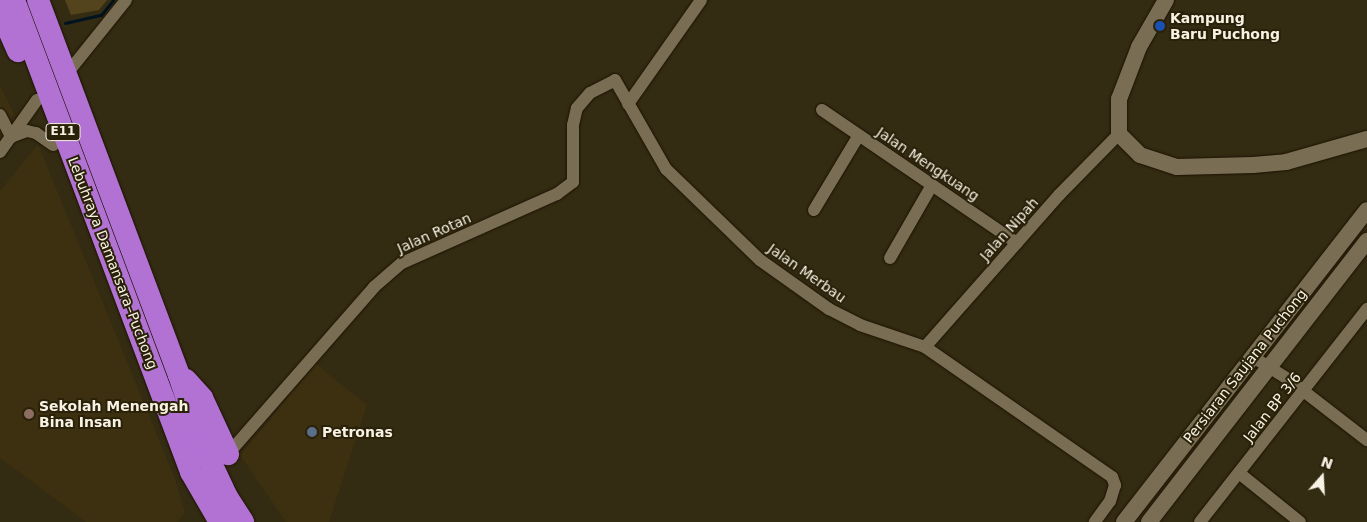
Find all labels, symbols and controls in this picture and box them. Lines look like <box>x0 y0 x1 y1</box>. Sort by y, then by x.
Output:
place label: Kampung Baru Puchong <box>1170 10 1280 42</box>
marker: Kampung Baru Puchong <box>1154 20 1166 32</box>
road number: E11 <box>46 122 80 142</box>
street label: Jalan Mengkuang <box>874 124 982 204</box>
street label: Lebuhraya Damansara–Puchong <box>65 154 161 372</box>
street label: Jalan Nipah <box>976 194 1042 264</box>
street label: Jalan Rotan <box>394 209 474 257</box>
street label: Jalan Merbau <box>765 240 849 306</box>
street label: Persiaran Saujana Puchong <box>1180 286 1310 446</box>
street label: Jalan BP 3/6 <box>1240 369 1304 445</box>
place label: Sekolah Menengah Bina Insan <box>39 398 189 431</box>
marker: Sekolah Menengah Bina Insan <box>23 408 35 420</box>
place label: Petronas <box>322 424 393 440</box>
marker: Petronas <box>306 426 318 438</box>
north arrow <box>1297 452 1347 502</box>
text: N <box>1319 453 1335 472</box>

